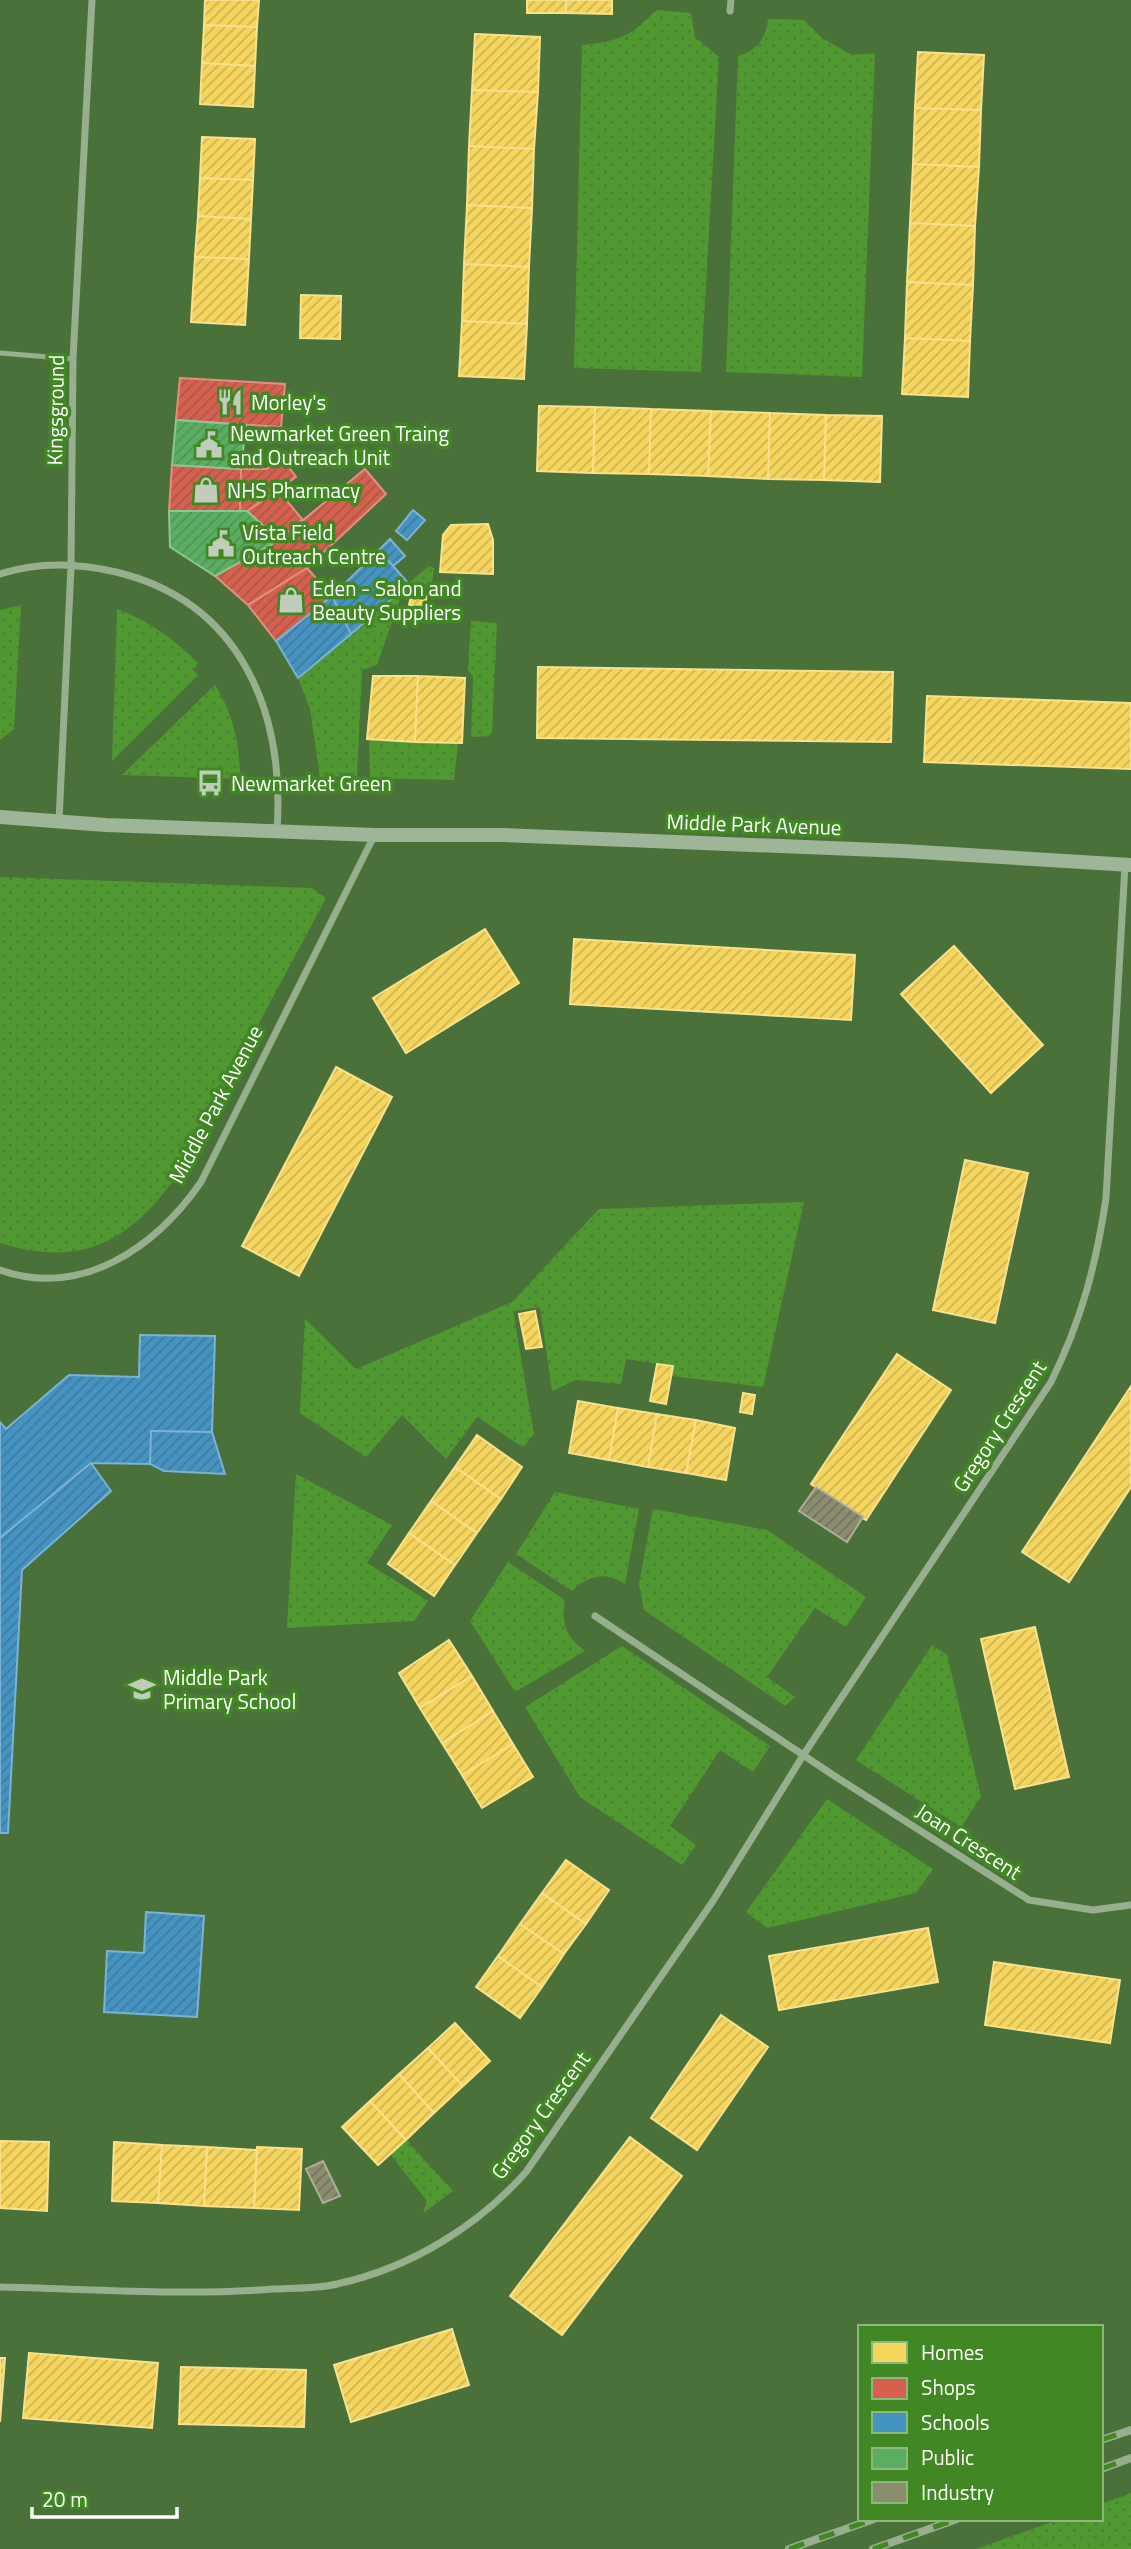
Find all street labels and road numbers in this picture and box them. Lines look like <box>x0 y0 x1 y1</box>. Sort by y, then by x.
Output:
street label: Kingsground <box>38 354 72 466</box>
street label: Middle Park Avenue <box>666 805 842 843</box>
street label: Middle Park Avenue <box>160 1019 270 1189</box>
street label: Gregory Crescent <box>944 1353 1054 1498</box>
street label: Joan Crescent <box>910 1795 1029 1888</box>
street label: Gregory Crescent <box>483 2044 598 2186</box>

